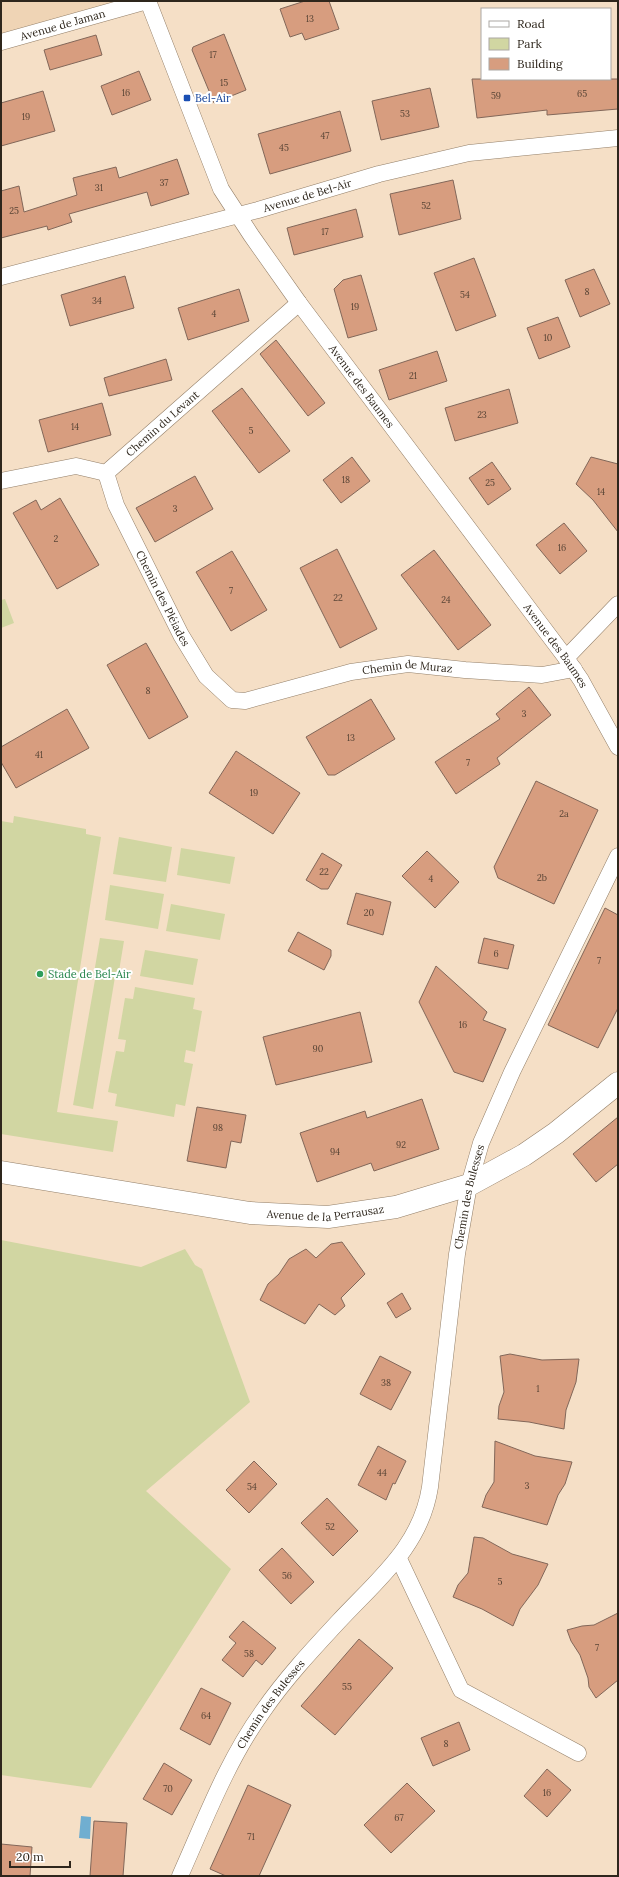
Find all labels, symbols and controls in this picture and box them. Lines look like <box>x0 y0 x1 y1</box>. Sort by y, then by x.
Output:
street label: Avenue de Jaman <box>18 6 107 44</box>
legend <box>481 8 611 80</box>
house number: 13 <box>306 13 314 24</box>
text: Road <box>517 16 545 31</box>
text: Park <box>517 36 543 51</box>
house number: 17 <box>209 49 217 60</box>
text: Building <box>517 56 563 71</box>
house number: 15 <box>220 77 228 88</box>
house number: 16 <box>122 87 130 98</box>
house number: 65 <box>577 88 587 99</box>
house number: 59 <box>491 90 501 101</box>
place label: Bel-Air <box>195 91 231 105</box>
marker: Bel-Air <box>182 93 192 103</box>
house number: 53 <box>400 108 410 119</box>
house number: 19 <box>22 111 30 122</box>
house number: 47 <box>320 130 330 141</box>
house number: 45 <box>279 142 289 153</box>
street label: Avenue de Bel-Air <box>260 176 353 215</box>
house number: 37 <box>160 177 168 188</box>
house number: 31 <box>95 182 103 193</box>
house number: 52 <box>421 200 431 211</box>
house number: 25 <box>9 205 19 216</box>
house number: 17 <box>321 226 329 237</box>
house number: 8 <box>584 286 590 297</box>
house number: 54 <box>460 289 470 300</box>
house number: 34 <box>92 295 102 306</box>
house number: 19 <box>351 301 359 312</box>
house number: 4 <box>212 308 217 319</box>
house number: 10 <box>544 332 553 343</box>
street label: Avenue des Baumes <box>325 341 397 431</box>
house number: 21 <box>409 370 417 381</box>
street label: Chemin du Levant <box>123 387 202 459</box>
house number: 23 <box>477 409 487 420</box>
house number: 14 <box>71 421 79 432</box>
house number: 5 <box>249 425 254 436</box>
house number: 18 <box>342 474 350 485</box>
house number: 25 <box>485 477 495 488</box>
house number: 14 <box>597 486 605 497</box>
house number: 3 <box>172 503 178 514</box>
house number: 2 <box>54 533 59 544</box>
house number: 16 <box>558 542 566 553</box>
street label: Chemin des Pléiades <box>133 548 193 649</box>
house number: 7 <box>229 585 233 596</box>
house number: 22 <box>333 592 343 603</box>
house number: 24 <box>441 594 451 605</box>
street label: Avenue des Baumes <box>520 600 591 690</box>
street label: Chemin de Muraz <box>361 657 454 677</box>
house number: 8 <box>145 685 151 696</box>
house number: 3 <box>521 708 527 719</box>
house number: 13 <box>347 732 355 743</box>
house number: 41 <box>35 749 43 760</box>
house number: 7 <box>466 757 470 768</box>
house number: 19 <box>250 787 258 798</box>
house number: 2a <box>559 808 569 819</box>
house number: 22 <box>319 866 329 877</box>
house number: 2b <box>537 872 547 883</box>
house number: 4 <box>429 873 434 884</box>
house number: 20 <box>364 907 375 918</box>
house number: 6 <box>493 948 499 959</box>
house number: 7 <box>597 955 601 966</box>
place label: Stade de Bel-Air <box>48 967 131 981</box>
marker: Stade de Bel-Air <box>35 969 45 979</box>
house number: 16 <box>459 1019 467 1030</box>
house number: 90 <box>313 1043 324 1054</box>
house number: 98 <box>213 1122 223 1133</box>
house number: 92 <box>396 1139 406 1150</box>
street label: Chemin des Bulesses <box>451 1143 487 1250</box>
house number: 94 <box>330 1146 340 1157</box>
street label: Avenue de la Perrausaz <box>265 1202 385 1224</box>
house number: 38 <box>381 1377 391 1388</box>
house number: 1 <box>536 1383 540 1394</box>
house number: 44 <box>377 1467 387 1478</box>
house number: 3 <box>524 1480 530 1491</box>
house number: 54 <box>247 1481 257 1492</box>
house number: 52 <box>325 1521 335 1532</box>
house number: 56 <box>282 1570 292 1581</box>
house number: 5 <box>498 1576 503 1587</box>
house number: 7 <box>595 1642 599 1653</box>
house number: 58 <box>244 1648 254 1659</box>
street label: Chemin des Bulesses <box>234 1657 308 1751</box>
house number: 55 <box>342 1681 352 1692</box>
house number: 64 <box>201 1710 211 1721</box>
house number: 8 <box>443 1738 449 1749</box>
house number: 70 <box>163 1783 173 1794</box>
house number: 16 <box>543 1787 551 1798</box>
house number: 67 <box>394 1812 404 1823</box>
house number: 71 <box>247 1831 255 1842</box>
scale bar <box>10 1843 70 1869</box>
text: 20 m <box>16 1849 44 1864</box>

